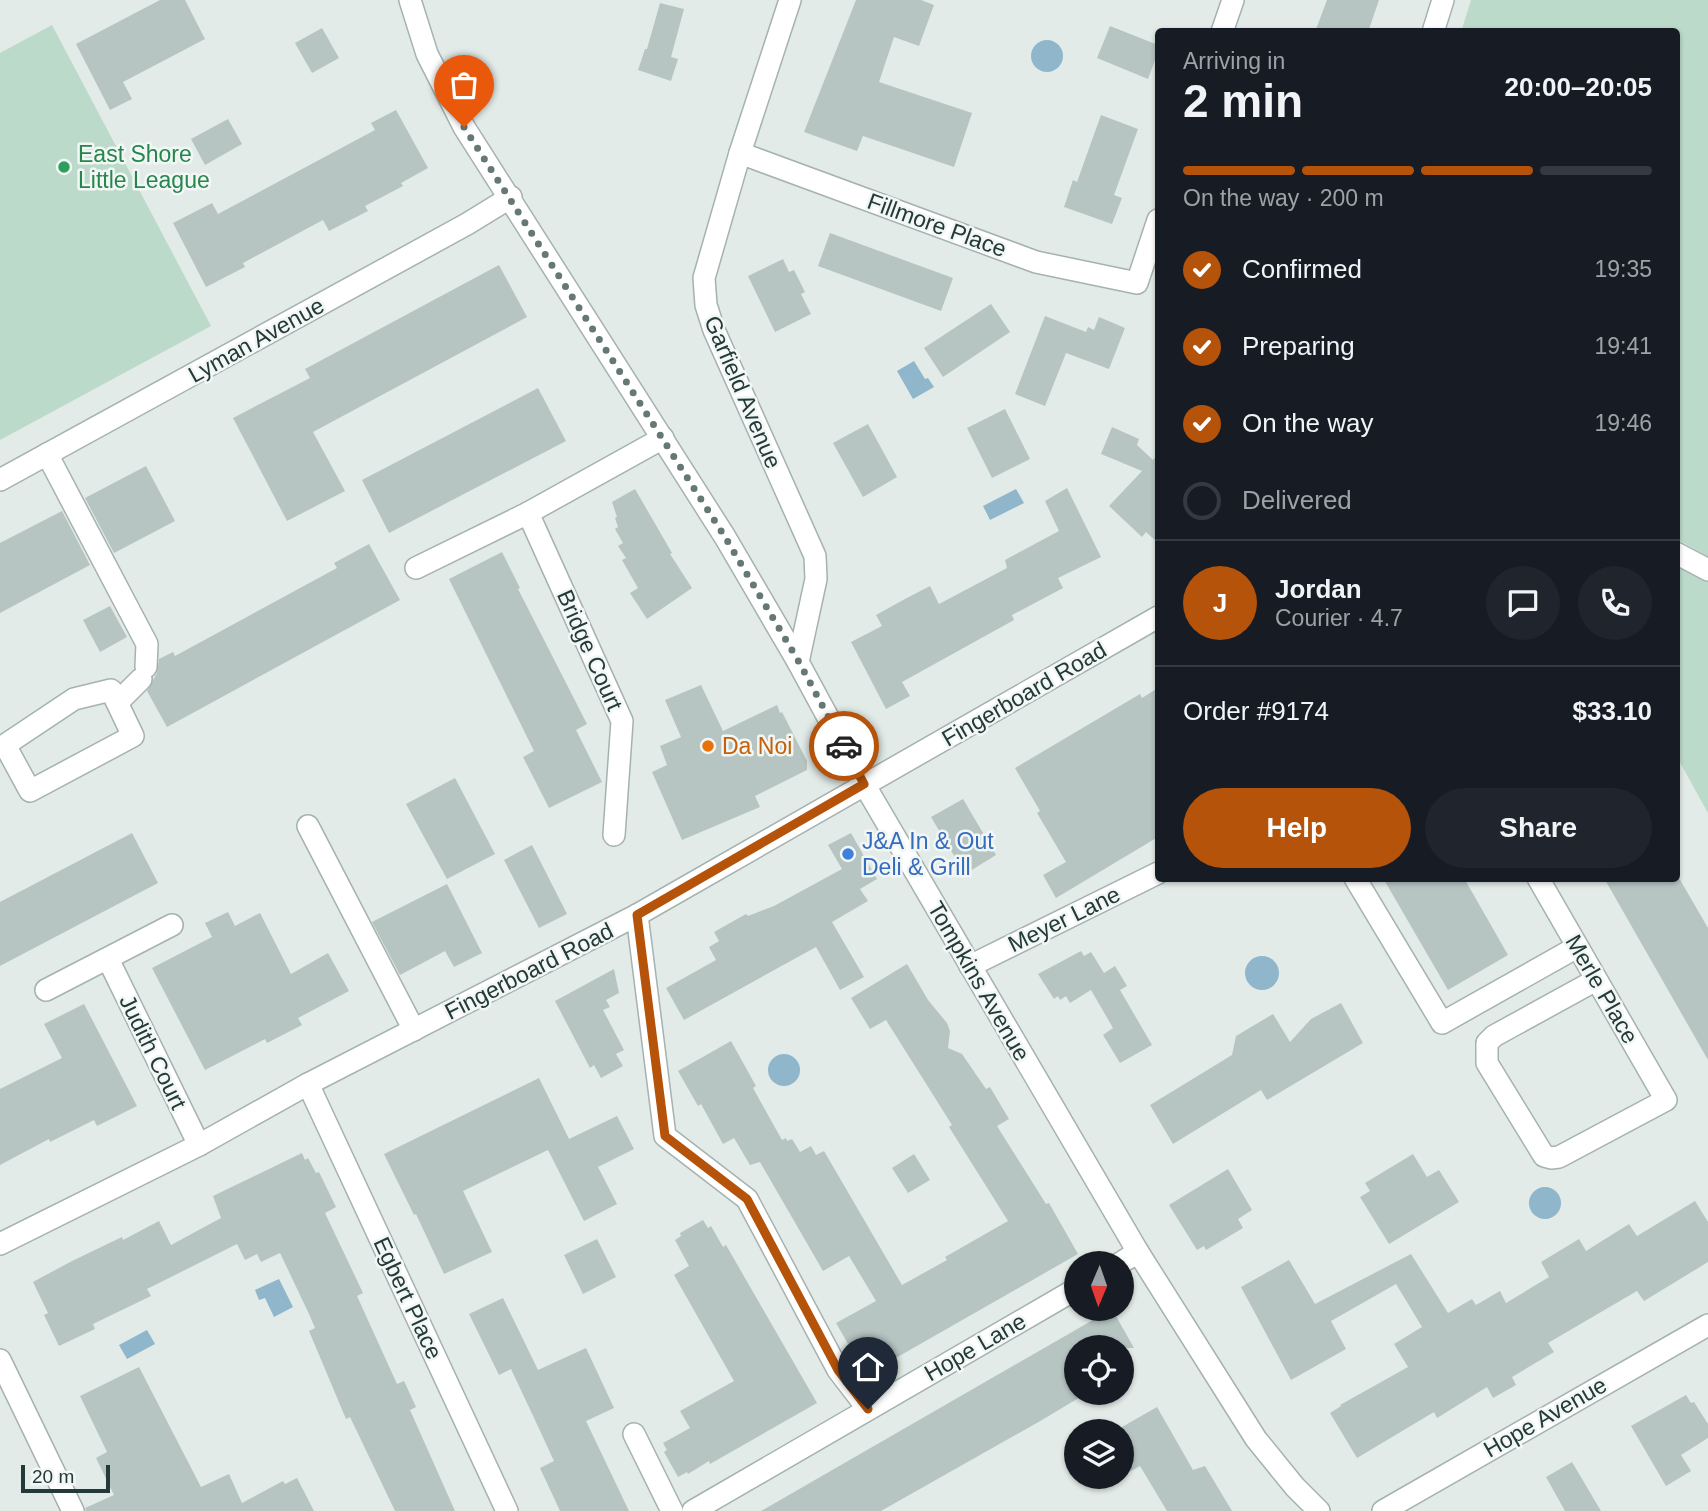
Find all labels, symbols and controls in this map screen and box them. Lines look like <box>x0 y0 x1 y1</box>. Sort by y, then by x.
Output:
text: Arriving in <box>1183 48 1285 74</box>
pin <box>434 55 494 127</box>
icon: bag <box>445 66 483 104</box>
text: 20:00–20:05 <box>1505 72 1652 102</box>
text: 2 min <box>1183 75 1303 127</box>
place label: East Shore Little League <box>78 141 210 193</box>
marker: East Shore Little League <box>56 159 72 175</box>
text: On the way · 200 m <box>1183 185 1384 211</box>
street label: Fillmore Place <box>864 188 1010 262</box>
icon: check <box>1183 251 1221 289</box>
text: Confirmed <box>1242 254 1362 284</box>
text: 19:35 <box>1594 256 1652 282</box>
street label: Lyman Avenue <box>184 292 328 388</box>
street label: Garfield Avenue <box>699 312 787 472</box>
icon: check <box>1183 328 1221 366</box>
text: Preparing <box>1242 331 1355 361</box>
text: 19:41 <box>1594 333 1652 359</box>
icon: check <box>1183 405 1221 443</box>
text: On the way <box>1242 408 1374 438</box>
text: 19:46 <box>1594 410 1652 436</box>
text: Delivered <box>1242 485 1352 515</box>
button: chat <box>1486 566 1560 640</box>
button: phone <box>1578 566 1652 640</box>
text: Jordan <box>1275 574 1362 604</box>
street label: Bridge Court <box>552 586 628 715</box>
text: J <box>1213 588 1227 618</box>
text: Courier · 4.7 <box>1275 605 1403 631</box>
street label: Fingerboard Road <box>937 636 1111 752</box>
text: Order #9174 <box>1183 696 1329 726</box>
text: $33.10 <box>1572 696 1652 726</box>
courier <box>809 711 879 781</box>
icon: car <box>825 727 863 765</box>
place label: Da Noi <box>722 733 792 759</box>
marker: Da Noi <box>700 738 716 754</box>
button: Help <box>1183 788 1411 868</box>
button: Share <box>1425 788 1652 868</box>
place label: J&A In & Out Deli & Grill <box>862 828 994 880</box>
marker: J&A In & Out Deli & Grill <box>840 846 856 862</box>
street label: Meyer Lane <box>1004 881 1124 957</box>
street label: Tompkins Avenue <box>923 897 1035 1065</box>
street label: Fingerboard Road <box>440 917 618 1025</box>
street label: Merle Place <box>1560 930 1644 1048</box>
street label: Judith Court <box>114 991 192 1114</box>
street label: Egbert Place <box>368 1233 448 1363</box>
north arrow <box>1064 1251 1134 1321</box>
map controls <box>1064 1251 1134 1489</box>
street label: Hope Lane <box>920 1308 1030 1386</box>
button: locate <box>1064 1335 1134 1405</box>
pin <box>838 1337 898 1409</box>
icon: home <box>849 1348 887 1386</box>
street label: Hope Avenue <box>1479 1371 1611 1463</box>
button: layers <box>1064 1419 1134 1489</box>
scale bar <box>21 1462 110 1494</box>
text: 20 m <box>32 1466 74 1487</box>

